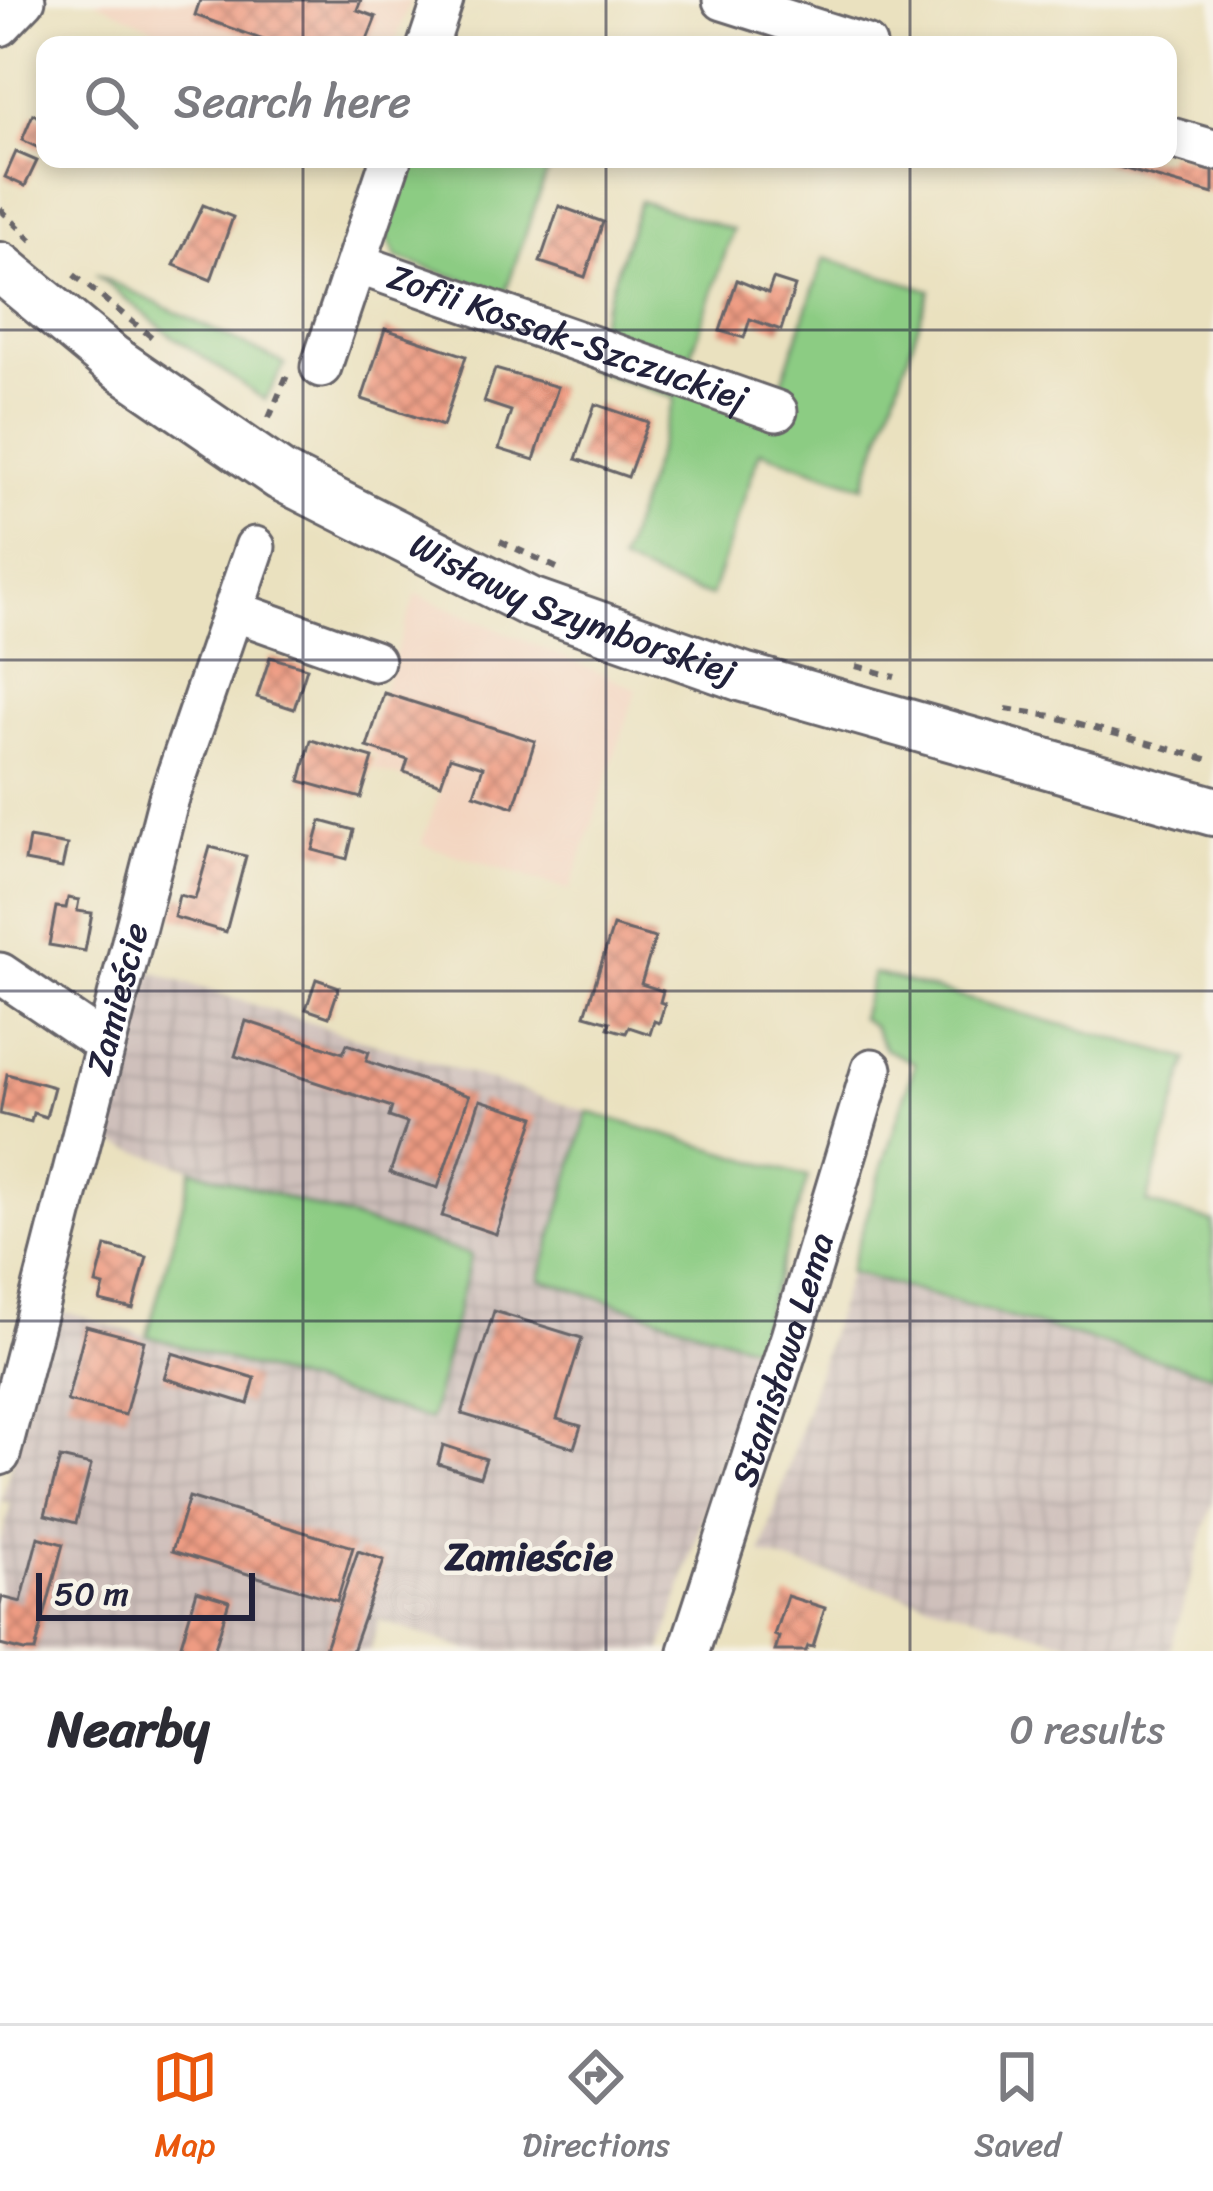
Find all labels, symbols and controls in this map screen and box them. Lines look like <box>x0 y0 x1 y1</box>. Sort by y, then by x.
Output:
search box <box>36 36 1177 168</box>
text: Search here <box>174 62 411 142</box>
icon: search <box>78 69 144 135</box>
street label: Zofii Kossak-Szczuckiej <box>379 245 758 431</box>
street label: Wisławy Szymborskiej <box>398 514 745 704</box>
street label: Zamieście <box>67 916 168 1082</box>
street label: Stanisława Lema <box>712 1225 853 1495</box>
district label: Zamieście <box>444 1522 613 1591</box>
text: 50 m <box>54 1565 129 1623</box>
scale bar <box>36 1567 255 1620</box>
text: Nearby <box>48 1684 209 1774</box>
text: 0 results <box>1009 1695 1165 1764</box>
tab: Map <box>152 2044 218 2174</box>
tab: Directions <box>522 2044 670 2174</box>
tab: Saved <box>974 2044 1061 2174</box>

